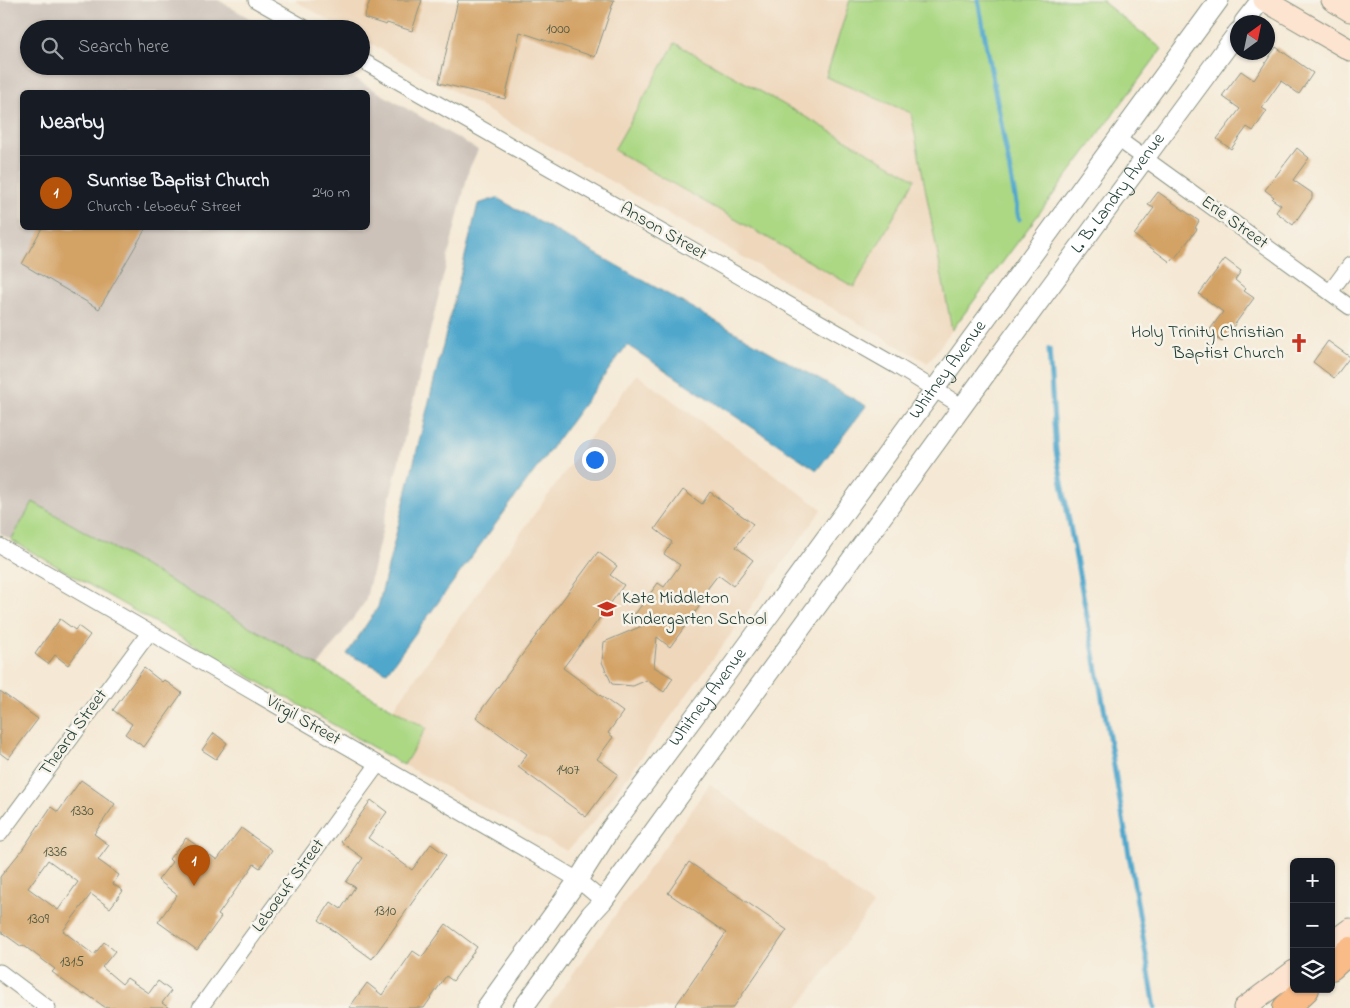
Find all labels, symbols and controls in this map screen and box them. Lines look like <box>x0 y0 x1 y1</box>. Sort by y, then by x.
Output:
north arrow <box>1230 15 1275 60</box>
house number: 1000 <box>546 18 571 40</box>
search box <box>20 20 370 75</box>
icon: search <box>38 34 66 62</box>
text: Search here <box>78 34 169 61</box>
text: Nearby <box>40 108 104 138</box>
street label: L. B. Landry Avenue <box>1065 127 1173 260</box>
text: Sunrise Baptist Church <box>87 168 269 195</box>
text: 1 <box>53 181 59 205</box>
text: 240 m <box>312 181 350 205</box>
street label: Erie Street <box>1195 190 1273 256</box>
text: Church · Leboeuf Street <box>87 195 241 219</box>
street label: Anson Street <box>614 196 712 268</box>
street label: Whitney Avenue <box>903 314 994 425</box>
place label: Holy Trinity Christian Baptist Church <box>1131 320 1284 367</box>
church icon: Holy Trinity Christian Baptist Church <box>1288 332 1310 354</box>
your location <box>582 447 608 473</box>
place label: Kate Middleton Kindergarten School <box>622 586 767 634</box>
school or university icon: Kate Middleton Kindergarten School <box>596 598 618 620</box>
street label: Whitney Avenue <box>663 642 754 752</box>
street label: Theard Street <box>33 684 115 782</box>
street label: Virgil Street <box>259 689 345 754</box>
house number: 1407 <box>556 759 580 781</box>
house number: 1330 <box>70 800 94 822</box>
street label: Leboeuf Street <box>246 834 332 938</box>
house number: 1336 <box>43 841 67 863</box>
pin: 1 <box>178 845 210 886</box>
map controls <box>1290 858 1335 993</box>
button: + <box>1290 858 1335 903</box>
house number: 1310 <box>374 900 397 922</box>
button: − <box>1290 903 1335 948</box>
house number: 1309 <box>27 908 49 930</box>
button: layers <box>1290 948 1335 993</box>
house number: 1315 <box>60 951 85 973</box>

